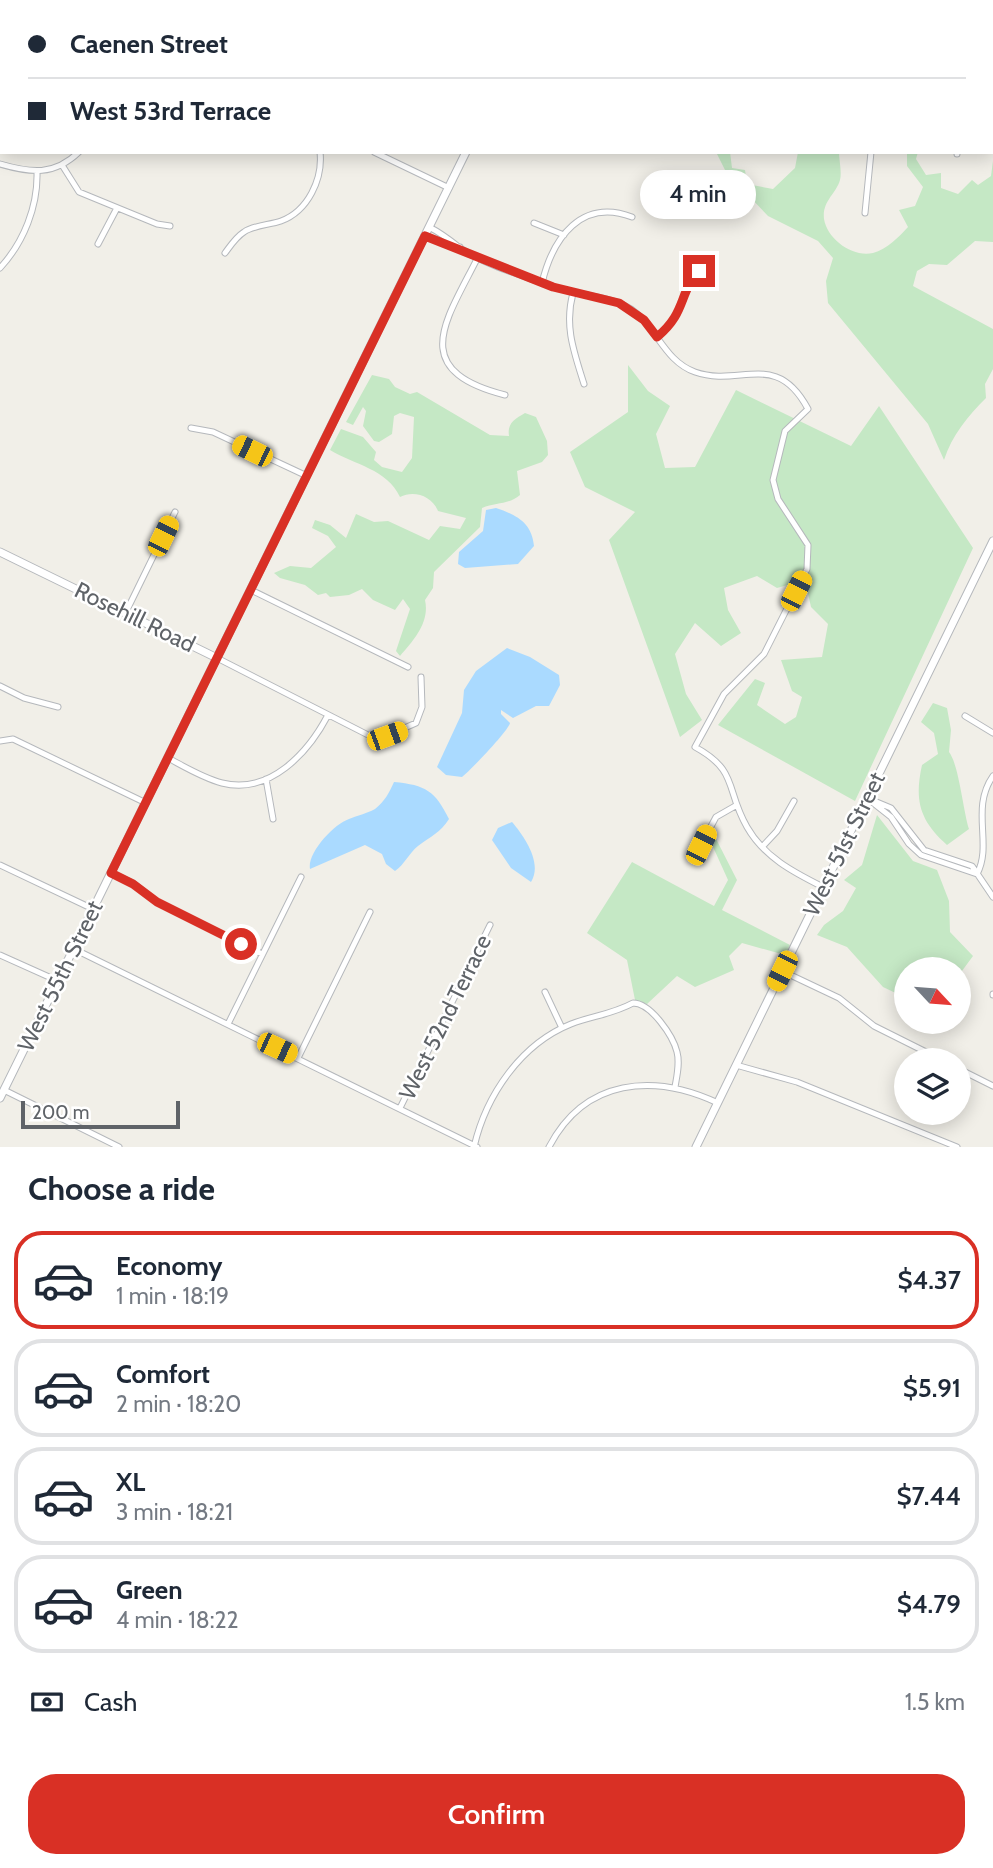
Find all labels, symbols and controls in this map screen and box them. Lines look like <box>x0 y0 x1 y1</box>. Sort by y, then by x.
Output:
text: Caenen Street <box>70 28 228 60</box>
text: West 53rd Terrace <box>70 95 271 127</box>
callout: 4 min <box>641 170 757 218</box>
text: 4 min <box>669 180 727 208</box>
route end <box>683 255 715 287</box>
car <box>229 432 276 470</box>
car <box>145 513 182 559</box>
car <box>778 568 815 614</box>
street label: Rosehill Road <box>70 576 200 658</box>
car <box>364 719 411 753</box>
street label: West 51st Street <box>797 767 891 921</box>
car <box>683 822 720 868</box>
street label: West 55th Street <box>11 896 109 1056</box>
route start <box>225 928 257 960</box>
street label: West 52nd Terrace <box>393 930 497 1104</box>
car <box>764 948 801 994</box>
north arrow <box>894 957 971 1034</box>
map controls <box>894 957 971 1125</box>
car <box>254 1030 301 1066</box>
button: layers <box>894 1048 971 1125</box>
scale bar <box>21 1098 180 1130</box>
text: 200 m <box>32 1101 89 1124</box>
text: Choose a ride <box>28 1169 215 1208</box>
icon: car <box>32 1249 95 1312</box>
text: Economy <box>116 1250 222 1282</box>
text: $4.37 <box>897 1264 961 1296</box>
text: 1 min · 18:19 <box>116 1282 229 1310</box>
icon: car <box>32 1357 95 1420</box>
text: Comfort <box>116 1358 210 1390</box>
text: $5.91 <box>903 1372 961 1404</box>
text: 2 min · 18:20 <box>116 1390 241 1418</box>
icon: car <box>32 1465 95 1528</box>
text: XL <box>116 1466 145 1498</box>
text: $7.44 <box>897 1480 961 1512</box>
text: 3 min · 18:21 <box>116 1498 233 1526</box>
icon: car <box>32 1573 95 1636</box>
text: Green <box>116 1574 183 1606</box>
text: $4.79 <box>897 1588 961 1620</box>
text: 4 min · 18:22 <box>116 1606 239 1634</box>
icon: cash <box>28 1683 66 1721</box>
text: Cash <box>84 1686 137 1718</box>
text: 1.5 km <box>905 1688 965 1716</box>
button: Confirm <box>28 1774 965 1854</box>

